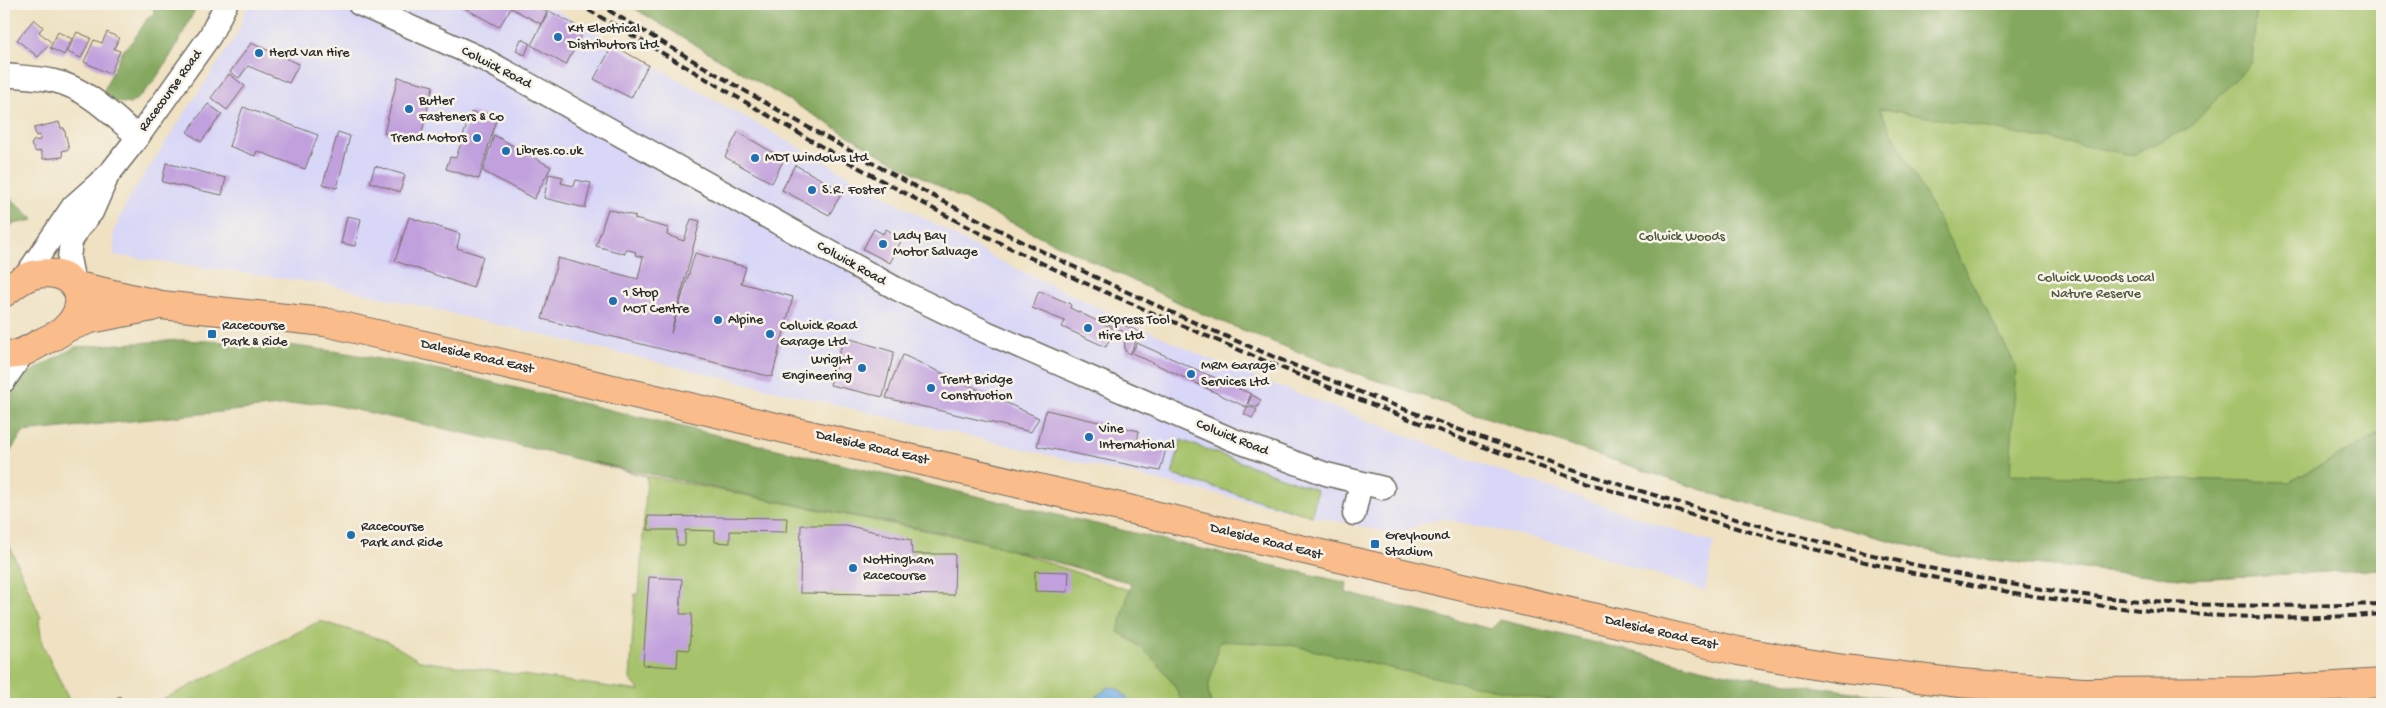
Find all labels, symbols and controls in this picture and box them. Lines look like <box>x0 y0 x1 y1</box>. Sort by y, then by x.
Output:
place label: KH Electrical Distributors Ltd <box>567 21 660 54</box>
marker: KH Electrical Distributors Ltd <box>552 31 564 43</box>
street label: Colwick Road <box>458 43 536 94</box>
street label: Racecourse Road <box>136 45 207 135</box>
place label: Herd Van Hire <box>269 45 350 62</box>
marker: Herd Van Hire <box>253 47 265 59</box>
place label: Butler Fasteners & Co <box>418 93 504 126</box>
marker: Butler Fasteners & Co <box>403 103 415 115</box>
place label: Trend Motors <box>390 130 468 147</box>
marker: Trend Motors <box>471 132 483 144</box>
place label: Libres.co.uk <box>516 143 584 160</box>
marker: Libres.co.uk <box>500 145 512 157</box>
place label: MDT Windows Ltd <box>765 150 870 167</box>
marker: MDT Windows Ltd <box>749 152 761 164</box>
place label: S.R. Foster <box>822 182 886 199</box>
marker: S.R. Foster <box>806 184 818 196</box>
place label: Lady Bay Motor Salvage <box>893 228 978 261</box>
park label: Colwick Woods <box>1639 229 1726 246</box>
street label: Colwick Road <box>813 238 890 291</box>
marker: Lady Bay Motor Salvage <box>877 238 889 250</box>
park label: Colwick Woods Local Nature Reserve <box>2037 270 2155 303</box>
place label: 1 Stop MOT Centre <box>622 285 690 318</box>
marker: 1 Stop MOT Centre <box>607 295 619 307</box>
place label: Alpine <box>728 312 764 329</box>
place label: Express Tool Hire Ltd <box>1098 312 1170 345</box>
marker: Alpine <box>712 314 724 326</box>
place label: Racecourse Park & Ride <box>221 318 288 351</box>
place label: Colwick Road Garage Ltd <box>780 318 859 351</box>
marker: Express Tool Hire Ltd <box>1082 322 1094 334</box>
marker: Racecourse Park & Ride <box>206 328 218 340</box>
marker: Colwick Road Garage Ltd <box>764 328 776 340</box>
street label: Daleside Road East <box>418 336 536 379</box>
place label: Wright Engineering <box>782 352 853 385</box>
place label: MRM Garage Services Ltd <box>1201 358 1276 391</box>
marker: Wright Engineering <box>856 362 868 374</box>
marker: MRM Garage Services Ltd <box>1185 368 1197 380</box>
place label: Trent Bridge Construction <box>940 372 1014 405</box>
marker: Trent Bridge Construction <box>925 382 937 394</box>
street label: Colwick Road <box>1193 416 1272 461</box>
place label: Vine International <box>1098 421 1175 454</box>
street label: Daleside Road East <box>813 427 931 470</box>
marker: Vine International <box>1083 431 1095 443</box>
place label: Racecourse Park and Ride <box>360 519 444 552</box>
street label: Daleside Road East <box>1207 520 1325 565</box>
place label: Greyhound Stadium <box>1385 528 1451 561</box>
marker: Racecourse Park and Ride <box>345 529 357 541</box>
marker: Greyhound Stadium <box>1369 538 1381 550</box>
place label: Nottingham Racecourse <box>863 552 934 585</box>
marker: Nottingham Racecourse <box>847 562 859 574</box>
street label: Daleside Road East <box>1602 612 1720 655</box>

